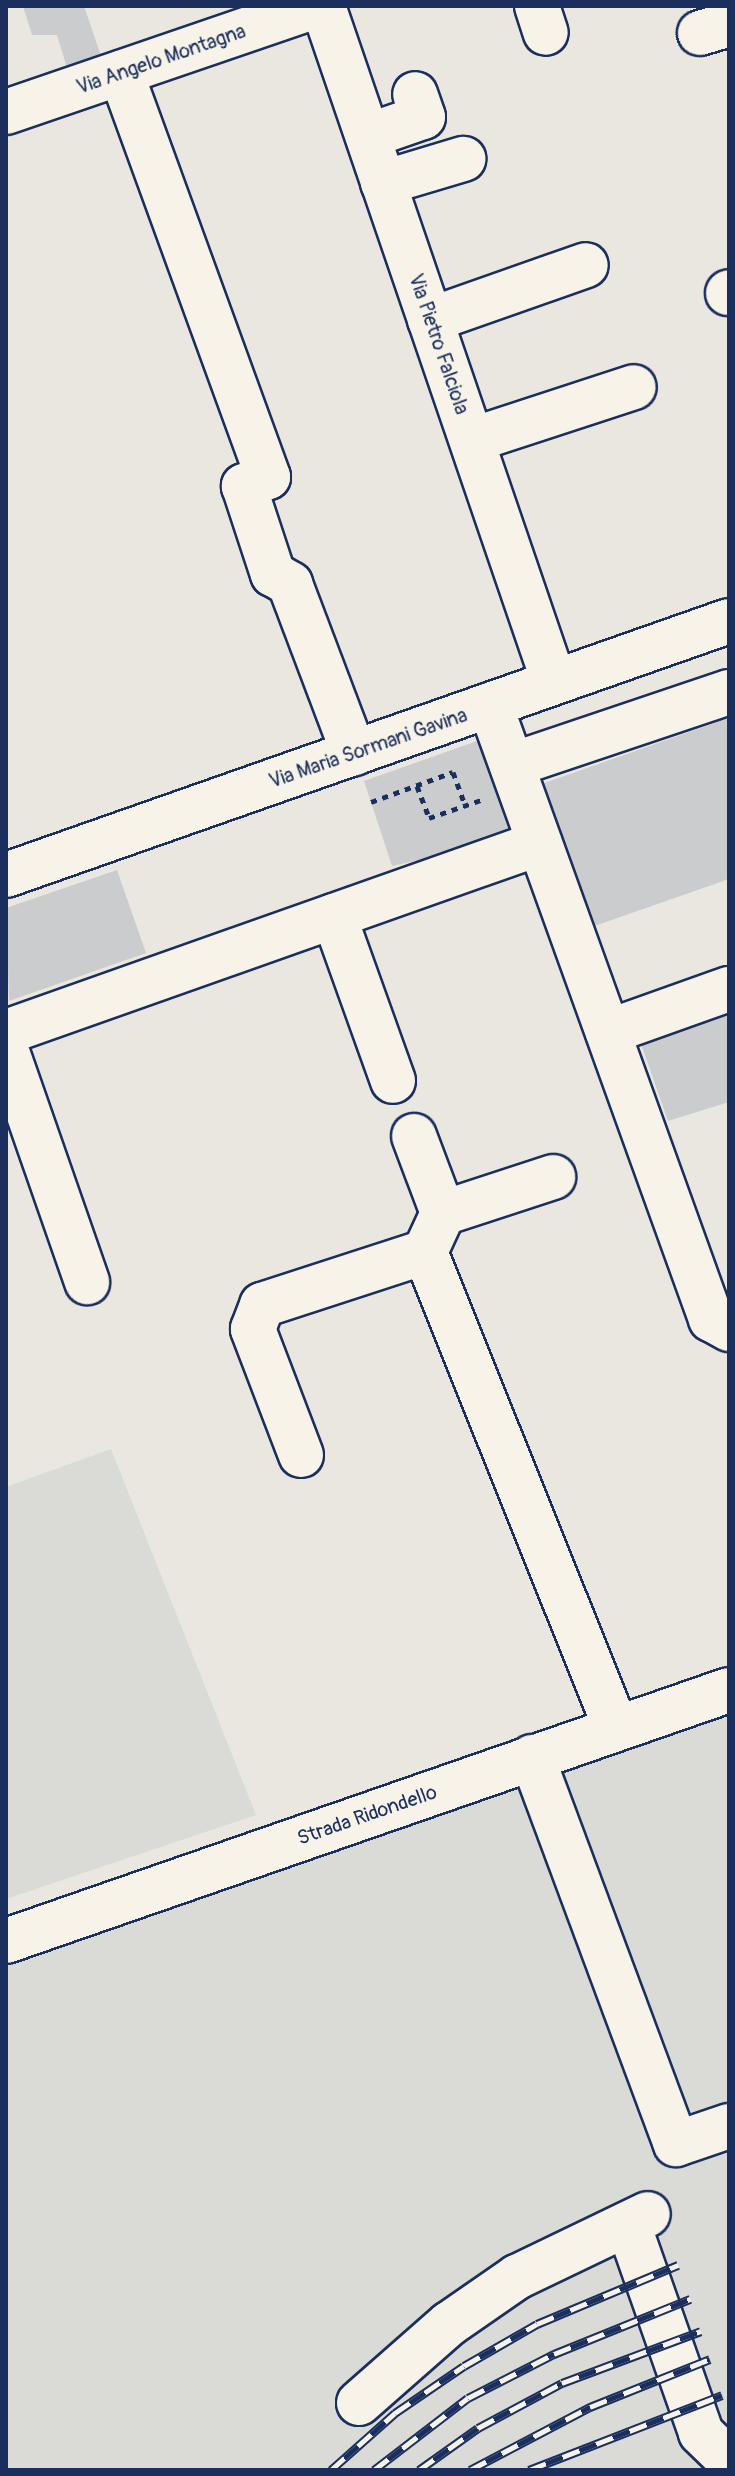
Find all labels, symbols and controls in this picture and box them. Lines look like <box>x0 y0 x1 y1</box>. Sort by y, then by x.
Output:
street label: Via Angelo Montagna <box>73 19 249 99</box>
street label: Via Pietro Falciola <box>404 271 474 417</box>
street label: Via Maria Sormani Gavina <box>266 703 470 793</box>
street label: Strada Ridondello <box>294 1780 440 1850</box>

